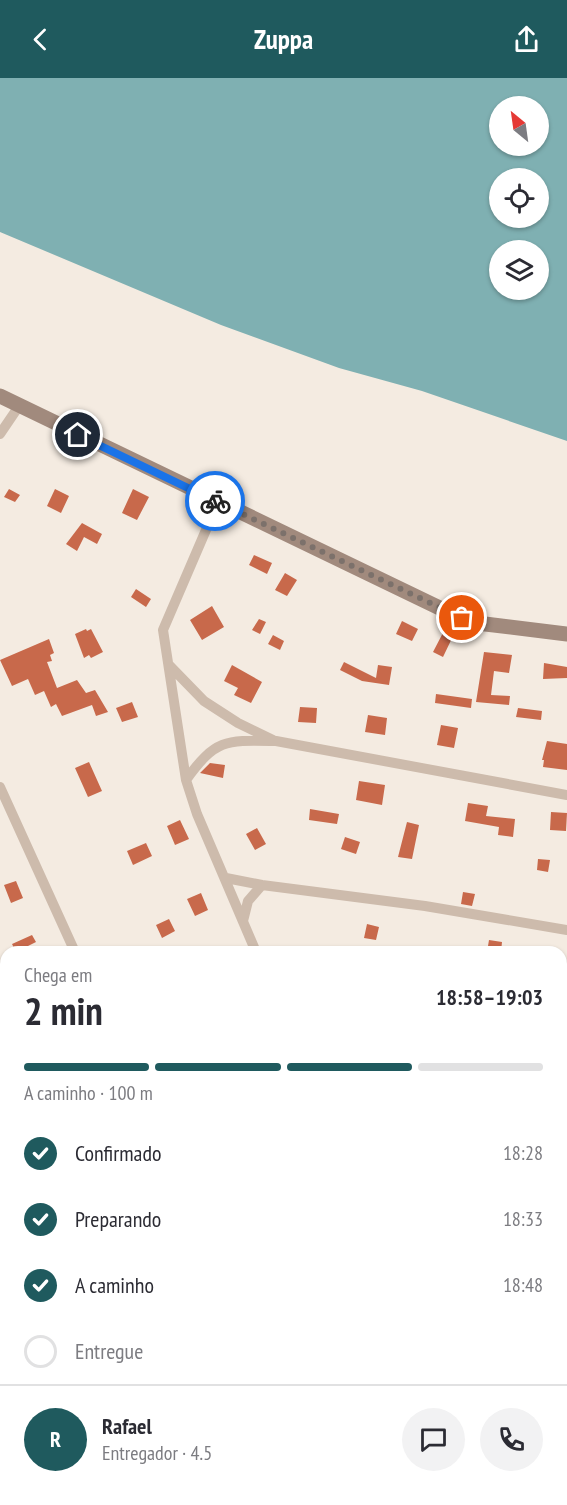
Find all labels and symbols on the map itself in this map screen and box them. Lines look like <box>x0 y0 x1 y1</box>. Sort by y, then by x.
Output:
north arrow <box>489 96 549 156</box>
pin <box>52 409 103 460</box>
courier <box>185 471 245 531</box>
pin <box>436 592 487 643</box>

